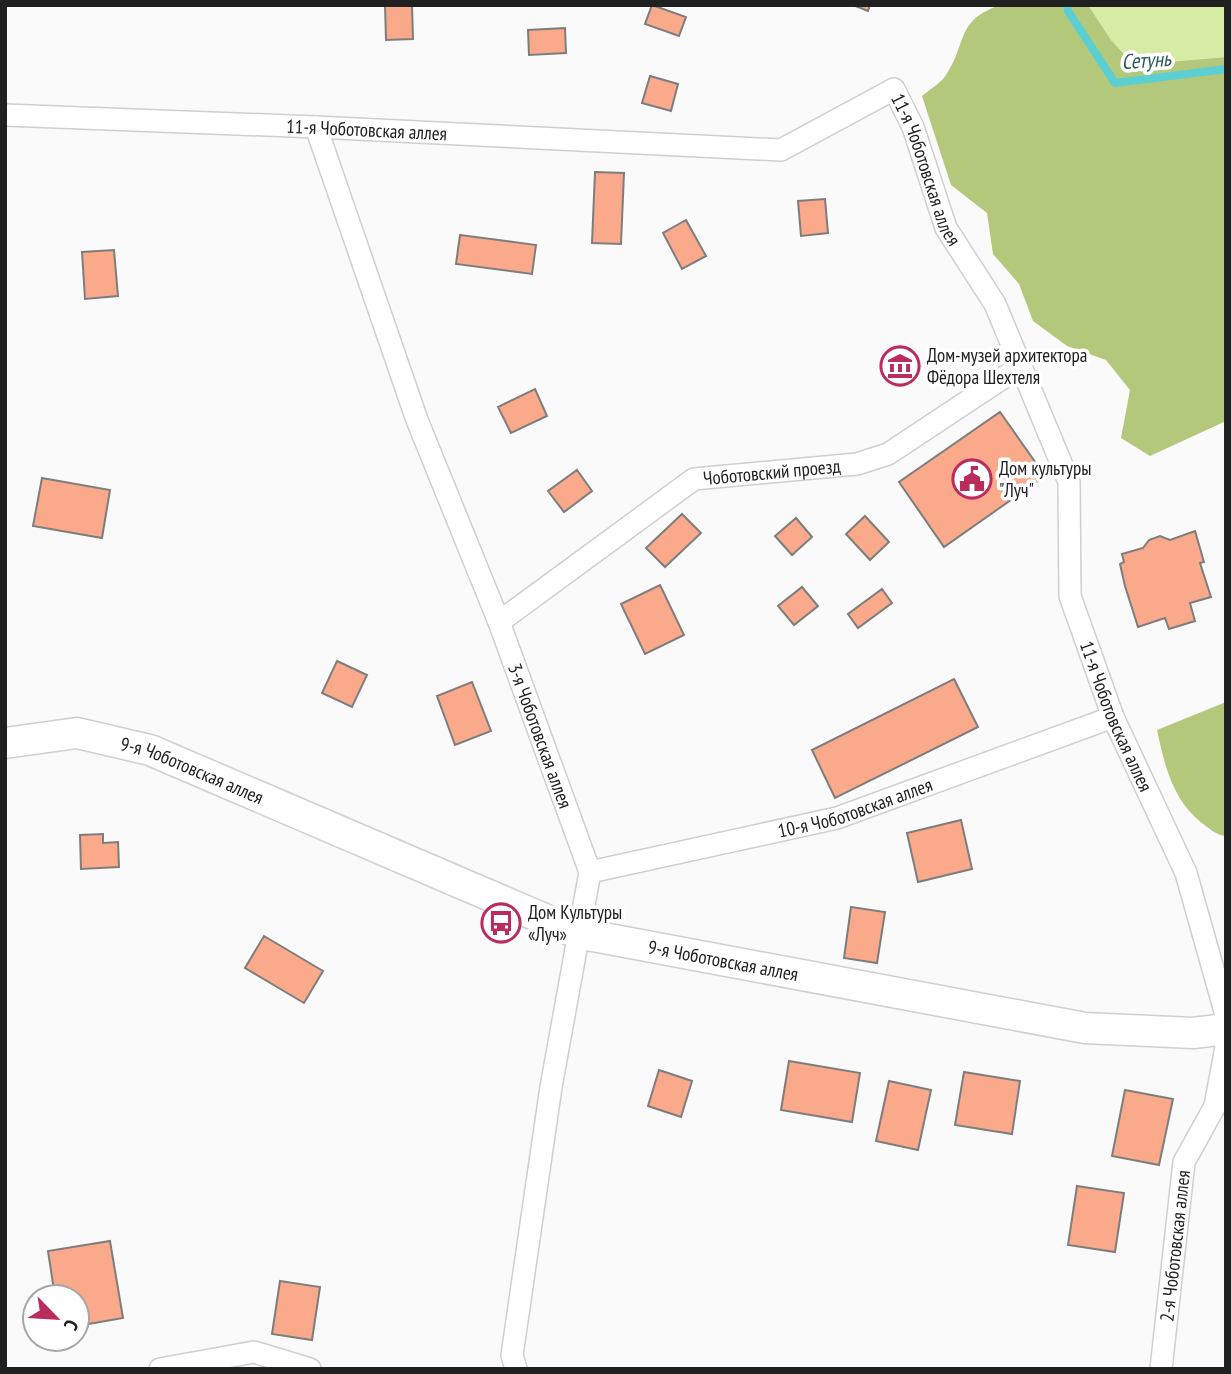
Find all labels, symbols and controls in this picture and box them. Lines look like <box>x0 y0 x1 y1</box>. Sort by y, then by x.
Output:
water label: Сетунь <box>1120 45 1173 75</box>
street label: 11-я Чоботовская аллея <box>886 89 966 250</box>
street label: 11-я Чоботовская аллея <box>286 114 448 145</box>
place label: Дом-музей архитектора Фёдора Шехтеля <box>927 343 1087 389</box>
museum icon: Дом-музей архитектора Фёдора Шехтеля <box>879 345 921 387</box>
street label: Чоботовский проезд <box>702 454 842 490</box>
place label: Дом культуры "Луч" <box>999 456 1091 502</box>
public building icon: Дом культуры "Луч" <box>951 458 993 500</box>
street label: 11-я Чоботовская аллея <box>1075 638 1158 795</box>
street label: 3-я Чоботовская аллея <box>503 660 578 811</box>
street label: 9-я Чоботовская аллея <box>118 732 267 809</box>
street label: 10-я Чоботовская аллея <box>776 772 936 843</box>
place label: Дом Культуры «Луч» <box>528 900 622 946</box>
bus stop icon: Дом Культуры «Луч» <box>480 902 522 944</box>
street label: 9-я Чоботовская аллея <box>646 935 800 986</box>
street label: 2-я Чоботовская аллея <box>1154 1169 1195 1323</box>
north arrow <box>21 1283 91 1353</box>
text: С <box>59 1316 84 1334</box>

